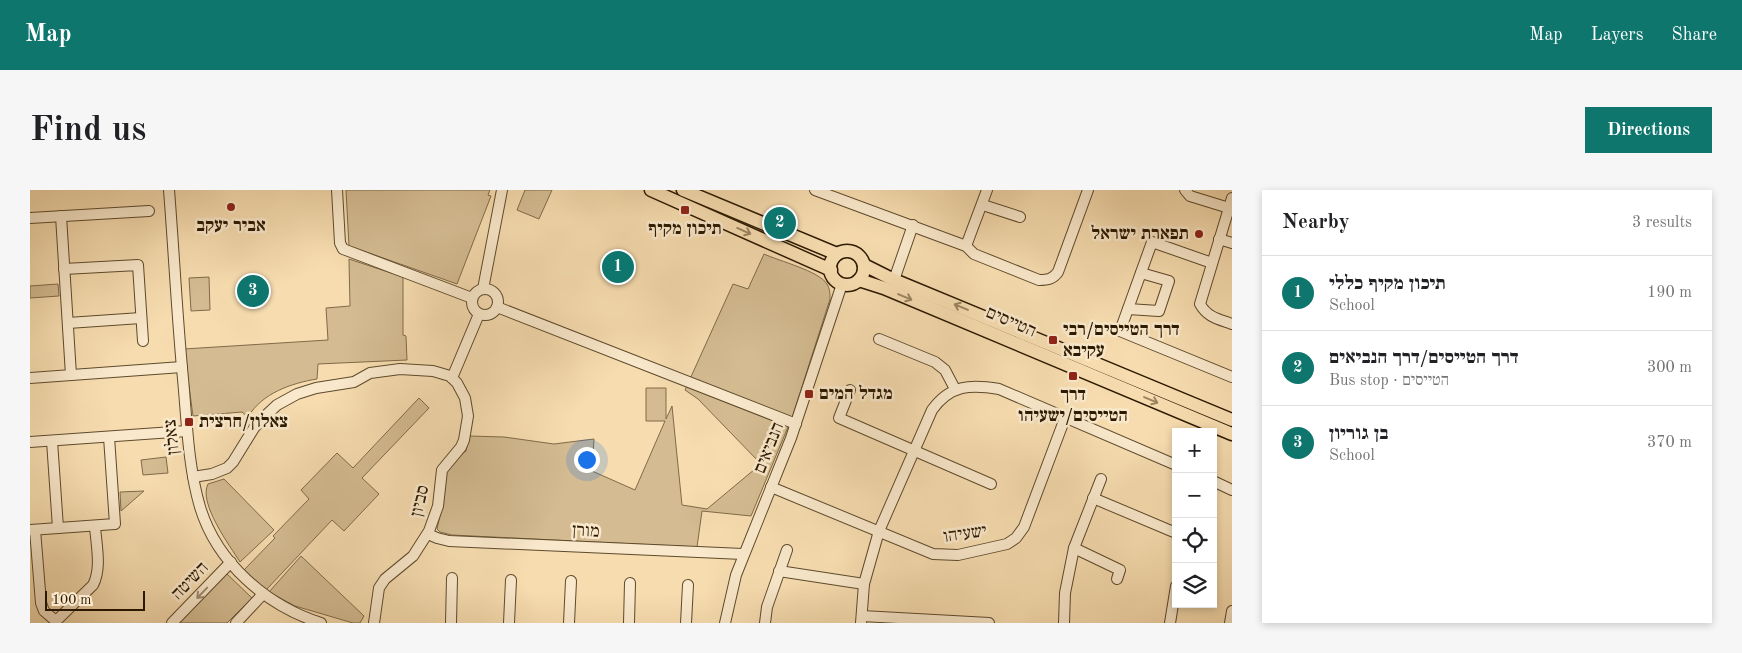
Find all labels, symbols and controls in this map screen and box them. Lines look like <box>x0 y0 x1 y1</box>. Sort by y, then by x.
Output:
text: Map <box>25 23 72 47</box>
text: Map <box>1529 26 1563 44</box>
text: Layers <box>1591 26 1643 44</box>
text: Share <box>1671 26 1717 44</box>
button: Directions <box>1585 107 1712 153</box>
text: Find us <box>30 113 146 148</box>
marker: אביר יעקב <box>225 201 237 213</box>
marker: תיכון מקיף <box>679 204 691 216</box>
pin: 2 <box>764 204 796 242</box>
text: Nearby <box>1282 212 1350 233</box>
text: 3 results <box>1632 215 1692 231</box>
place label: אביר יעקב <box>196 217 266 235</box>
place label: תיכון מקיף <box>648 220 722 238</box>
place label: תפארת ישראל <box>1091 224 1189 243</box>
one-way arrow <box>736 226 751 236</box>
marker: תפארת ישראל <box>1193 228 1205 240</box>
pin: 1 <box>602 248 634 286</box>
pin: 3 <box>237 272 269 310</box>
text: תיכון מקיף כללי <box>1329 275 1446 294</box>
text: 1 <box>1293 285 1303 301</box>
text: 190 m <box>1647 285 1692 301</box>
one-way arrow <box>897 292 912 302</box>
text: School <box>1329 298 1375 314</box>
one-way arrow <box>954 302 969 312</box>
street label: הטייסים <box>983 303 1039 341</box>
place label: דרך הטייסים/רבי עקיבא <box>1063 321 1180 360</box>
marker: דרך הטייסים/רבי עקיבא <box>1047 334 1059 346</box>
text: דרך הטייסים/דרך הנביאים <box>1329 349 1519 368</box>
text: 2 <box>1293 360 1303 376</box>
text: 300 m <box>1647 360 1692 376</box>
marker: דרך הטייסים/ישעיהו <box>1067 370 1079 382</box>
text: Bus stop · הטייסים <box>1329 373 1449 389</box>
place label: מגדל המים <box>819 384 893 403</box>
place label: דרך הטייסים/ישעיהו <box>1018 386 1128 425</box>
marker: מגדל המים <box>803 388 815 400</box>
one-way arrow <box>1143 396 1158 406</box>
place label: צאלון/חרצית <box>199 412 288 431</box>
marker: צאלון/חרצית <box>183 416 195 428</box>
street label: צאלון <box>160 418 183 456</box>
street label: הנביאים <box>751 420 787 476</box>
text: בן גוריון <box>1329 425 1388 444</box>
map controls <box>1172 428 1217 608</box>
button: + <box>1172 428 1217 473</box>
text: 3 <box>1293 435 1303 451</box>
text: 370 m <box>1647 435 1692 451</box>
your location <box>574 447 600 473</box>
text: School <box>1329 448 1375 464</box>
button: − <box>1172 473 1217 518</box>
street label: סביון <box>408 484 432 518</box>
button: locate <box>1172 518 1217 563</box>
street label: מורן <box>572 521 600 541</box>
street label: ישעיהו <box>942 522 988 546</box>
street label: השיטה <box>168 559 212 603</box>
button: layers <box>1172 563 1217 608</box>
one-way arrow <box>196 586 208 598</box>
scale bar <box>45 588 145 611</box>
text: 100 m <box>52 593 91 607</box>

